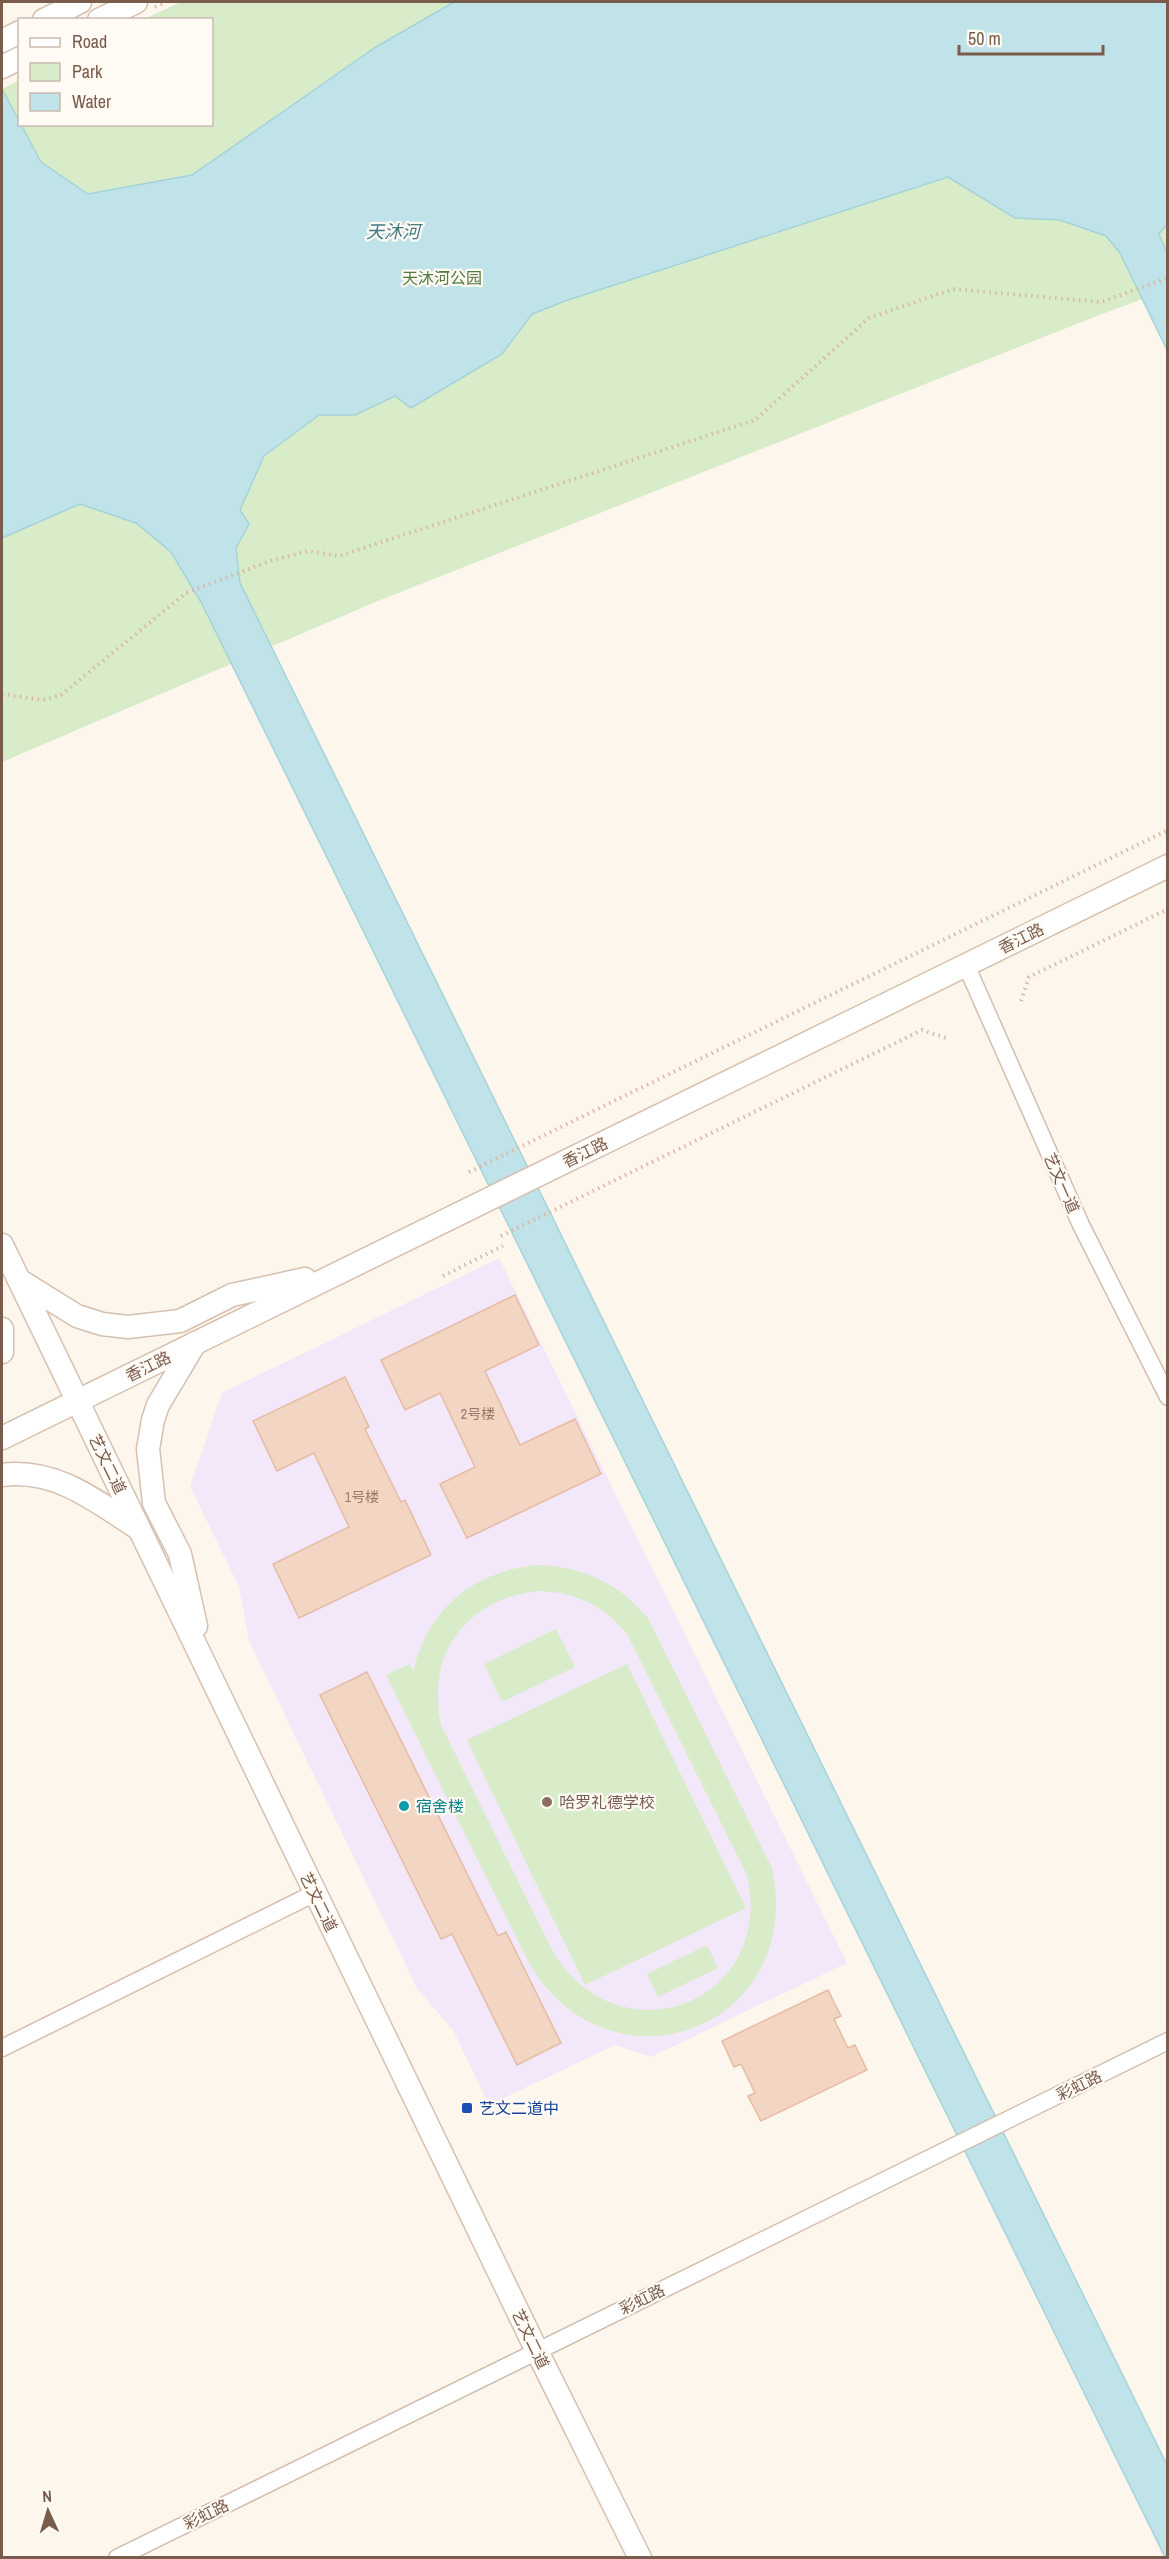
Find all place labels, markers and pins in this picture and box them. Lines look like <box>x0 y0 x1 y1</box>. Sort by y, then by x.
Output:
place label: 哈罗礼德学校 <box>559 1791 655 1813</box>
place label: 宿舍楼 <box>416 1795 464 1817</box>
marker: 哈罗礼德学校 <box>540 1795 554 1809</box>
marker: 宿舍楼 <box>397 1799 411 1813</box>
place label: 艺文二道中 <box>479 2097 559 2119</box>
marker: 艺文二道中 <box>460 2101 474 2115</box>

